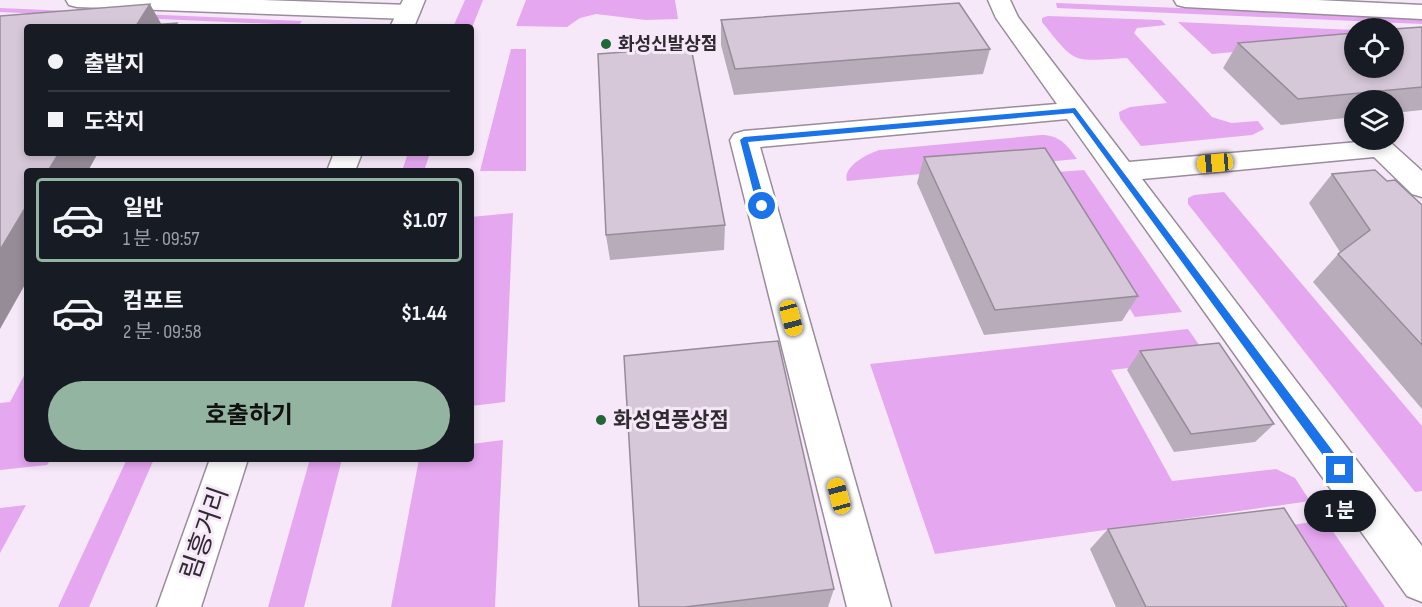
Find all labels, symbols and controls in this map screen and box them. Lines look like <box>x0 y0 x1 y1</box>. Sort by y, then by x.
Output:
map controls <box>1344 18 1404 150</box>
button: locate <box>1344 18 1404 78</box>
place label: 화성신발상점 <box>618 34 717 55</box>
marker: 화성신발상점 <box>599 37 613 51</box>
text: 출발지 <box>84 51 145 78</box>
button: layers <box>1344 90 1404 150</box>
text: 도착지 <box>84 109 145 136</box>
car <box>1196 152 1234 174</box>
route start <box>748 192 775 219</box>
icon: car <box>51 193 105 247</box>
text: 일반 <box>123 195 163 222</box>
text: $1.07 <box>402 207 447 234</box>
text: 1 분 · 09:57 <box>123 227 199 251</box>
icon: car <box>51 286 105 340</box>
text: 컴포트 <box>123 288 184 315</box>
car <box>778 298 804 338</box>
text: $1.44 <box>401 300 447 327</box>
text: 2 분 · 09:58 <box>123 320 202 344</box>
button: 호출하기 <box>48 381 450 450</box>
place label: 화성연풍상점 <box>613 408 729 433</box>
marker: 화성연풍상점 <box>594 413 608 427</box>
route end <box>1326 456 1353 483</box>
car <box>826 476 852 516</box>
street label: 림흥거리 <box>175 483 236 584</box>
callout: 1 분 <box>1304 491 1376 533</box>
text: 1 분 <box>1325 499 1355 523</box>

